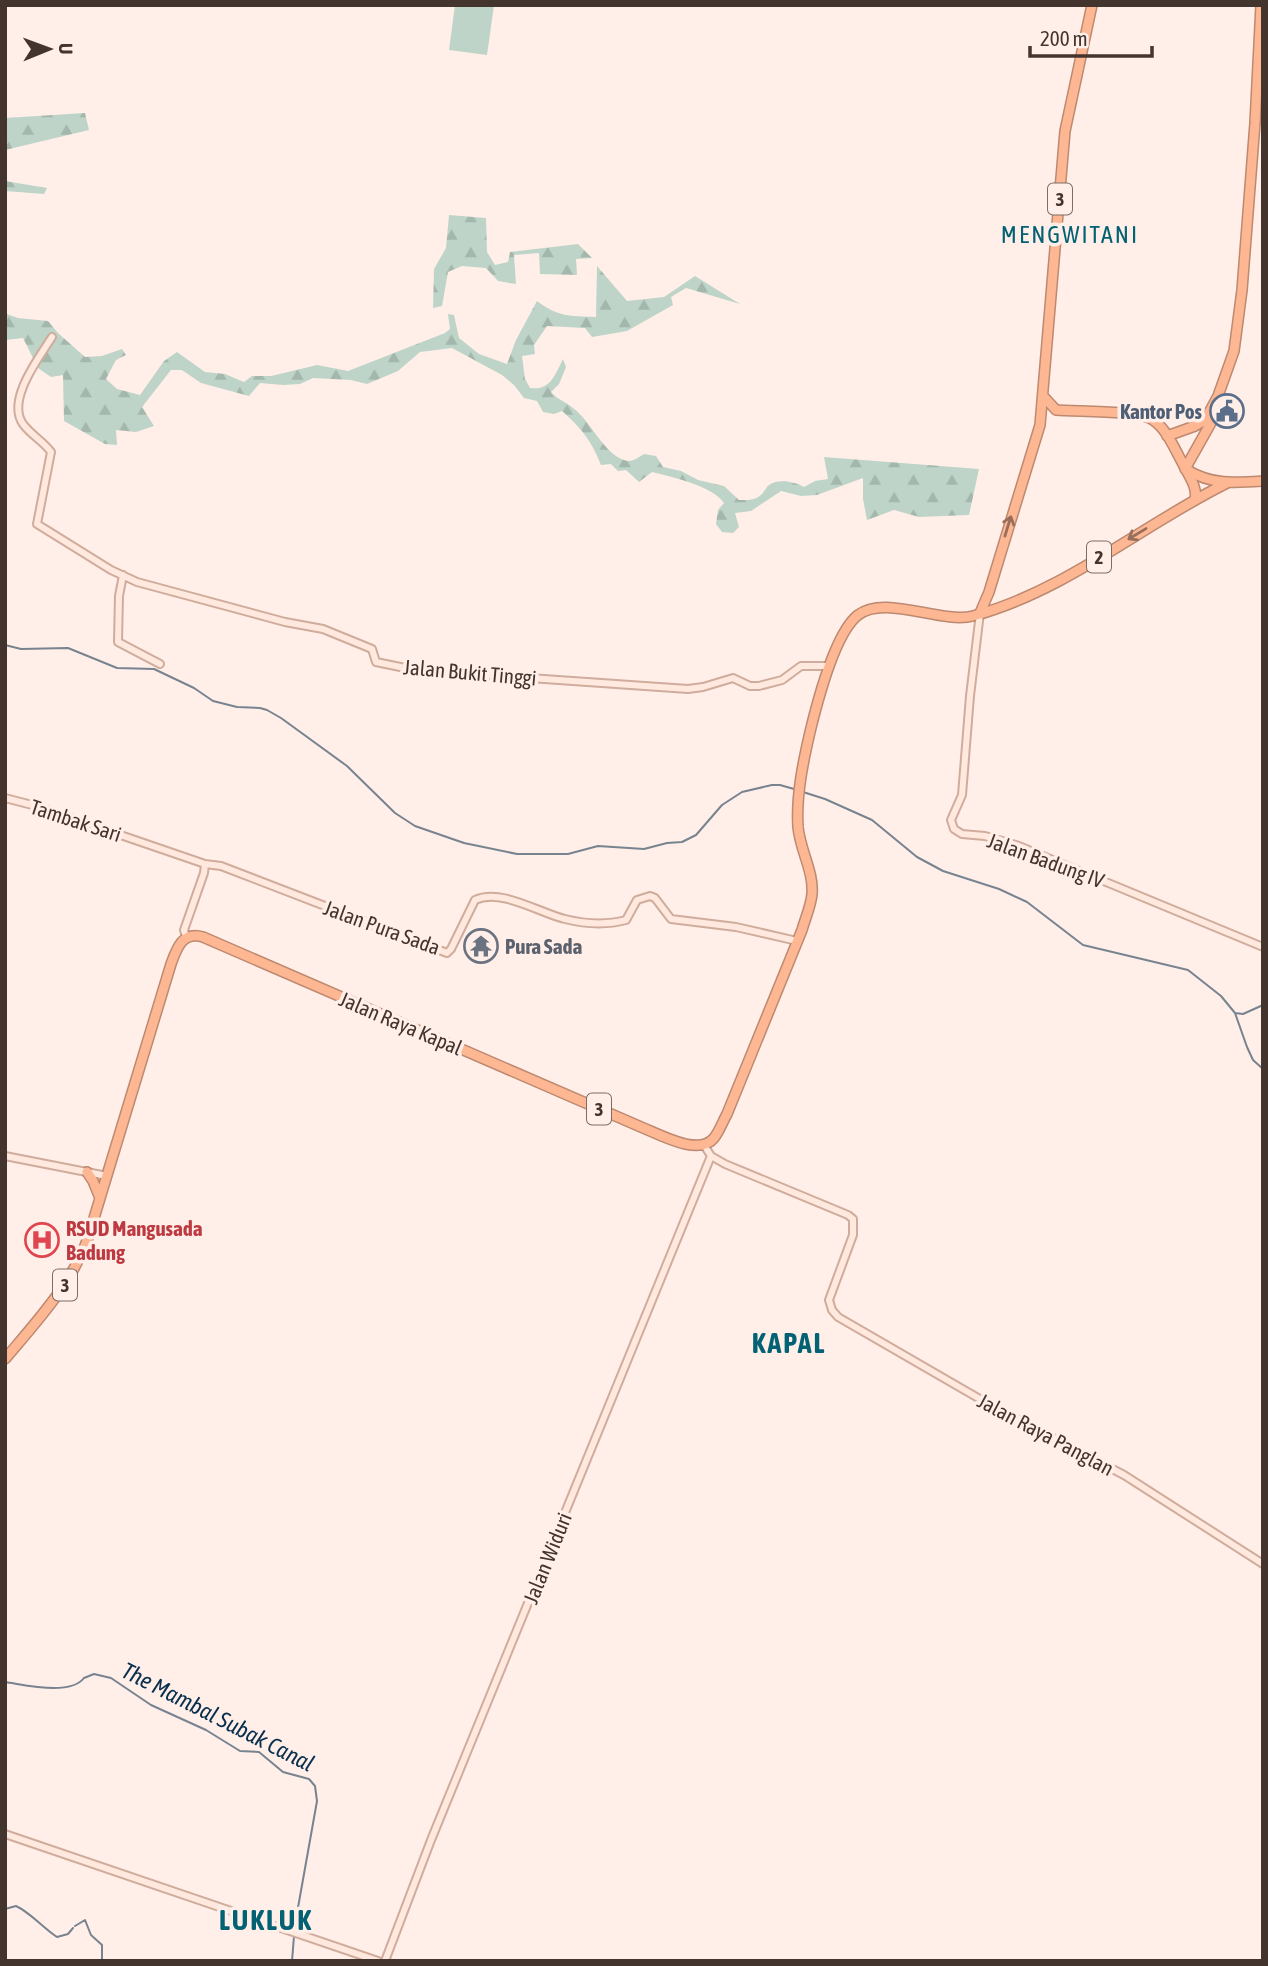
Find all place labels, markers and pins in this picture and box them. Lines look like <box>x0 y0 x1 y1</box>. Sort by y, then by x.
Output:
public building icon: Kantor Pos <box>1208 392 1246 430</box>
place label: Kantor Pos <box>1120 399 1203 423</box>
temple icon: Pura Sada <box>462 927 500 965</box>
place label: Pura Sada <box>505 934 582 958</box>
place label: RSUD Mangusada Badung <box>66 1216 203 1264</box>
hospital icon: RSUD Mangusada Badung <box>23 1221 61 1259</box>

